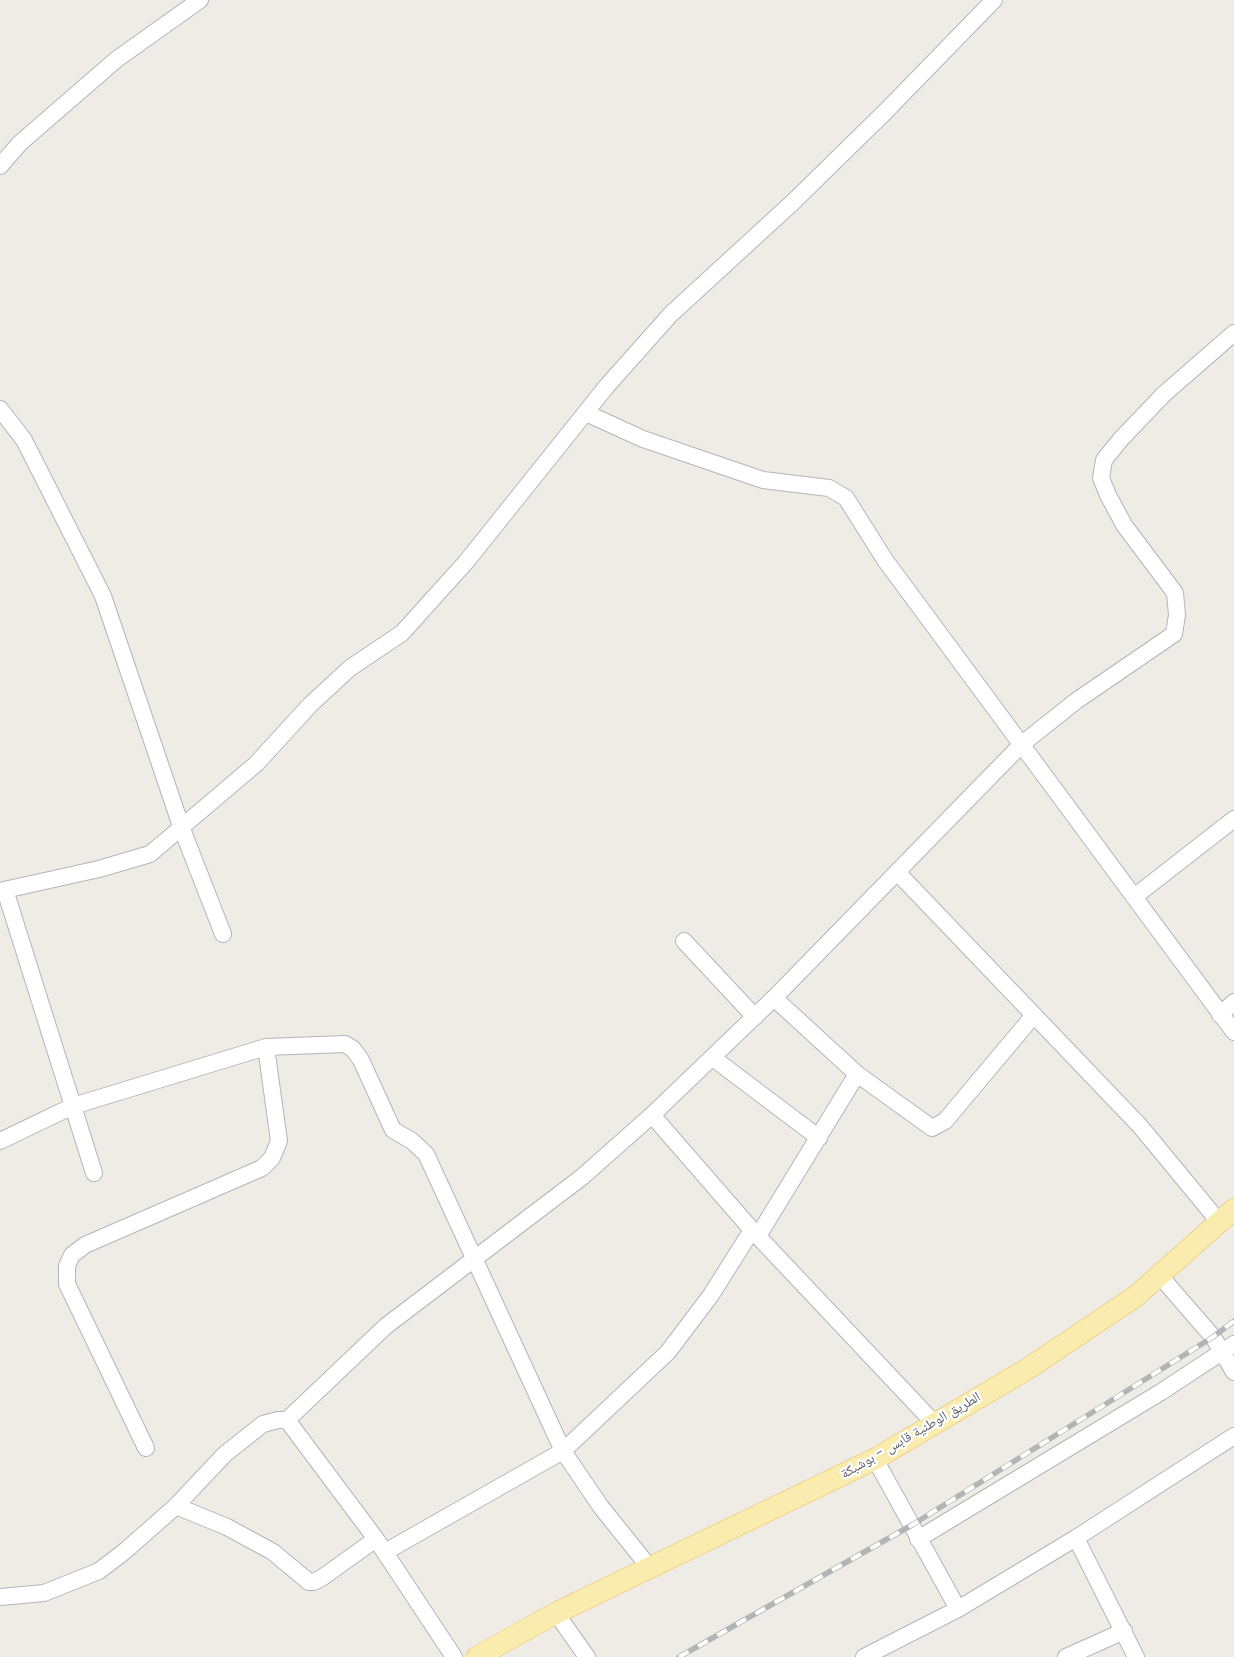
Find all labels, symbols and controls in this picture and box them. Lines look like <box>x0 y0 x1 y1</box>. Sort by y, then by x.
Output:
street label: الطريق الوطنية قابس - بوشبكة <box>838 1389 984 1483</box>

